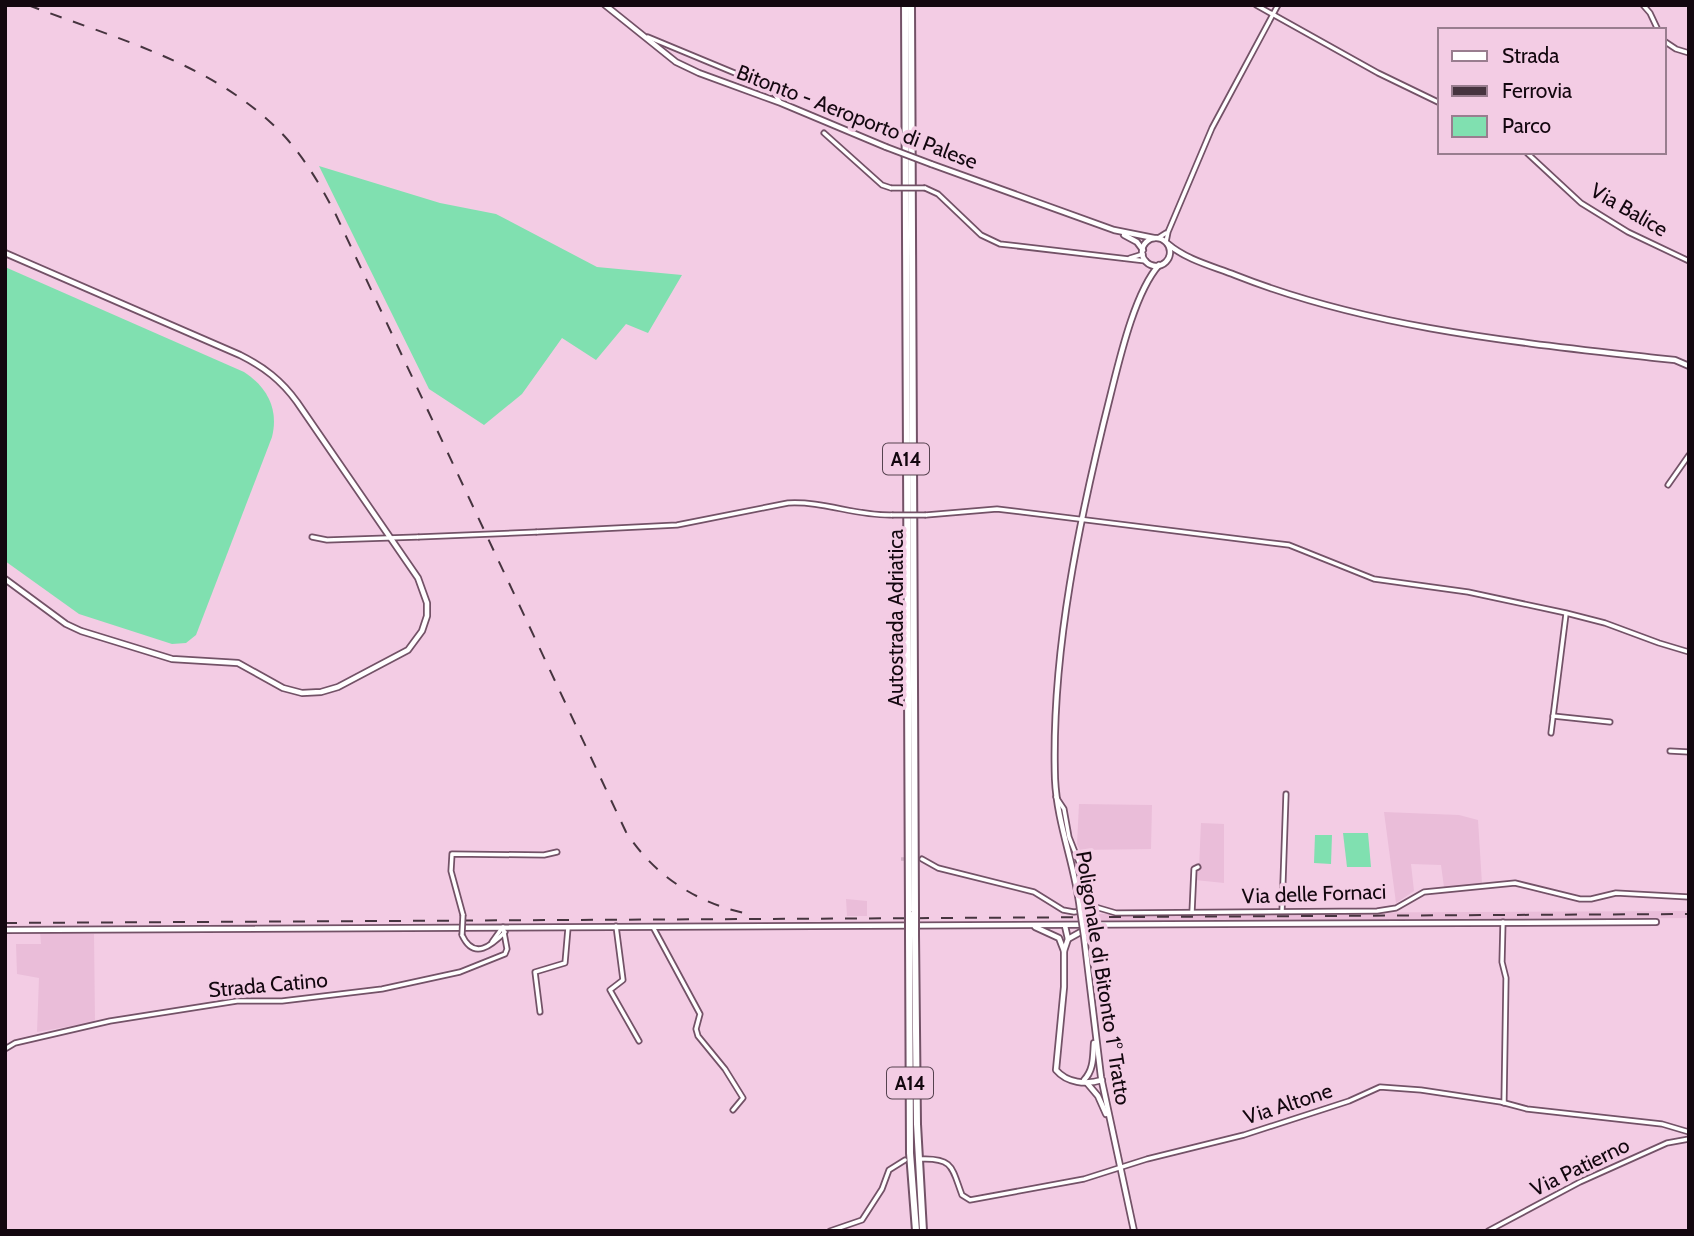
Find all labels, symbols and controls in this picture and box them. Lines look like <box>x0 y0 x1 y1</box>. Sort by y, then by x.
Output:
legend <box>1438 28 1666 154</box>
text: Strada <box>1502 43 1559 68</box>
street label: Bitonto - Aeroporto di Palese <box>733 59 981 174</box>
text: Ferrovia <box>1502 78 1572 103</box>
text: Parco <box>1502 113 1551 138</box>
street label: Via Balice <box>1586 177 1673 242</box>
road number: A14 <box>883 444 929 474</box>
street label: Autostrada Adriatica <box>883 529 908 707</box>
street label: Poligonale di Bitonto 1° Tratto <box>1071 849 1136 1107</box>
street label: Via delle Fornaci <box>1241 878 1387 909</box>
street label: Strada Catino <box>207 967 329 1002</box>
road number: A14 <box>887 1068 933 1098</box>
street label: Via Altone <box>1240 1077 1336 1130</box>
street label: Via Patierno <box>1526 1132 1633 1201</box>

